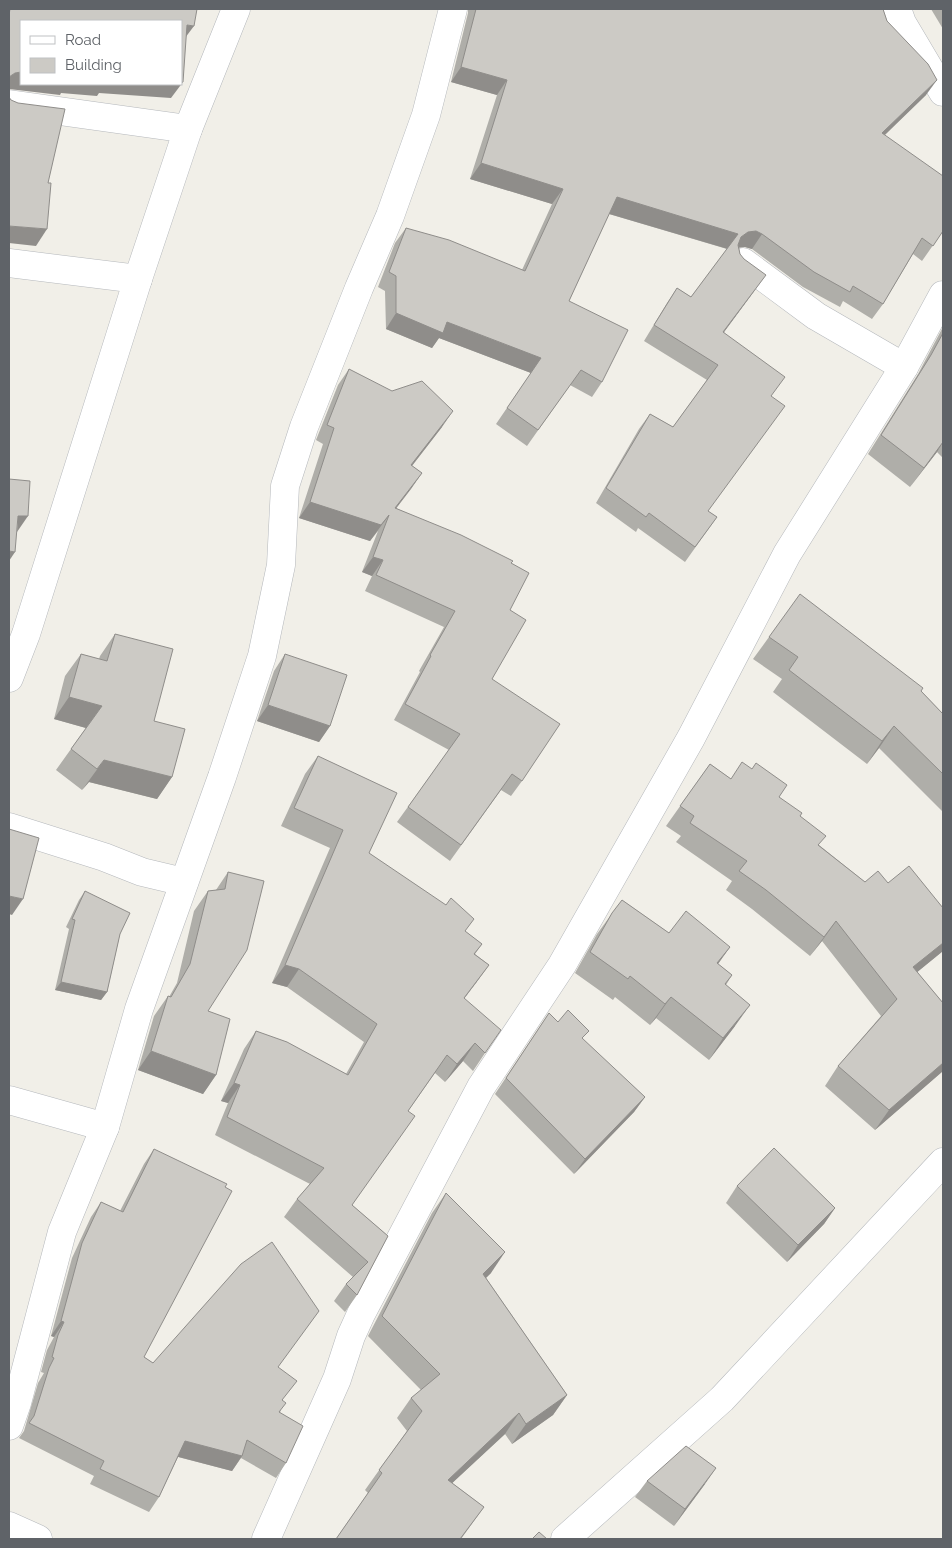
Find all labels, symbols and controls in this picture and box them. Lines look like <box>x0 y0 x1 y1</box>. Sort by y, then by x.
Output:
legend <box>20 20 182 85</box>
text: Road <box>65 31 101 49</box>
text: Building <box>65 56 122 74</box>

